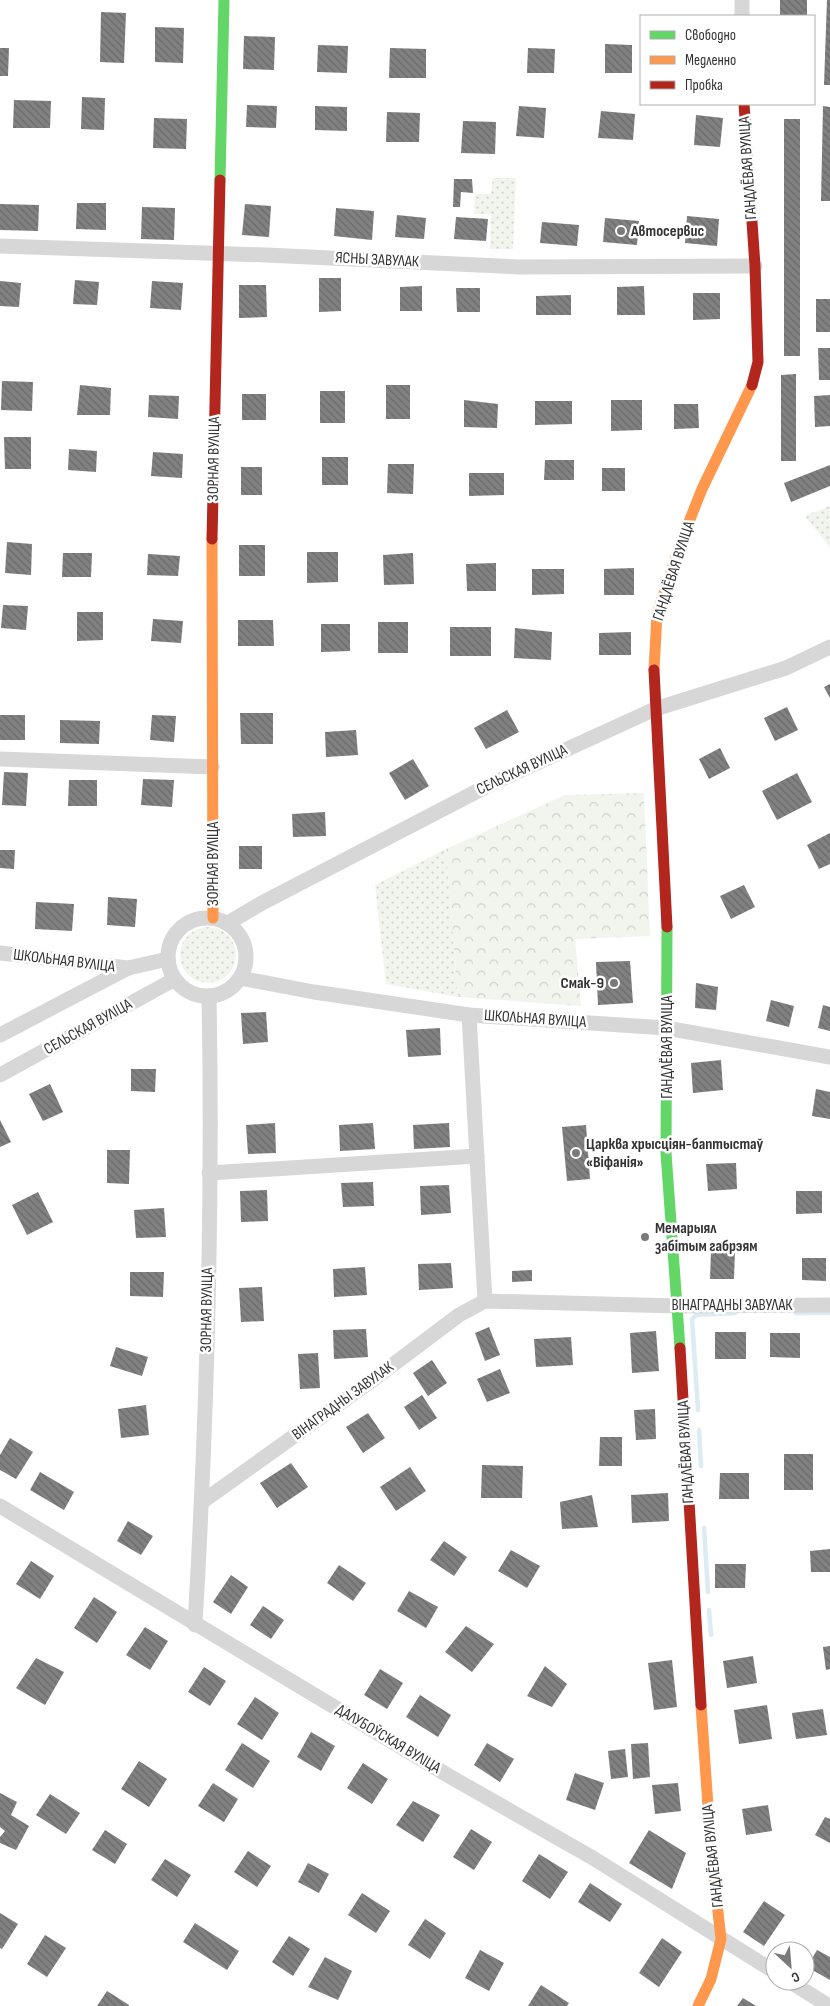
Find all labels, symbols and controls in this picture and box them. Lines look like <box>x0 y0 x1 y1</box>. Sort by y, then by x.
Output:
legend <box>640 15 815 105</box>
text: Свободно <box>685 26 736 45</box>
text: Медленно <box>685 51 736 70</box>
text: Пробка <box>685 76 723 95</box>
street label: ГАНДЛЁВАЯ ВУЛІЦА <box>735 116 761 220</box>
place label: Автосервис <box>630 222 704 241</box>
marker: Автосервис <box>615 225 627 237</box>
street label: ЯСНЫ ЗАВУЛАК <box>335 248 420 272</box>
street label: ЗОРНАЯ ВУЛІЦА <box>204 416 224 501</box>
street label: ГАНДЛЁВАЯ ВУЛІЦА <box>649 519 699 623</box>
street label: СЕЛЬСКАЯ ВУЛІЦА <box>474 741 570 799</box>
street label: ЗОРНАЯ ВУЛІЦА <box>204 822 223 906</box>
street label: ШКОЛЬНАЯ ВУЛІЦА <box>12 945 116 977</box>
place label: Смак-9 <box>561 974 604 993</box>
marker: Смак-9 <box>608 977 620 989</box>
street label: СЕЛЬСКАЯ ВУЛІЦА <box>41 995 135 1059</box>
street label: ГАНДЛЁВАЯ ВУЛІЦА <box>658 995 677 1099</box>
street label: ШКОЛЬНАЯ ВУЛІЦА <box>483 1006 587 1032</box>
place label: Царква хрысціян-баптыстаў «Віфанія» <box>586 1135 764 1172</box>
marker: Царква хрысціян-баптыстаў «Віфанія» <box>570 1147 582 1159</box>
place label: Мемарыял забітым габрэям <box>655 1219 757 1256</box>
marker: Мемарыял забітым габрэям <box>639 1231 651 1243</box>
street label: ЗОРНАЯ ВУЛІЦА <box>197 1267 217 1352</box>
street label: ВІНАГРАДНЫ ЗАВУЛАК <box>671 1296 793 1315</box>
street label: ВІНАГРАДНЫ ЗАВУЛАК <box>288 1357 398 1444</box>
street label: ГАНДЛЁВАЯ ВУЛІЦА <box>674 1400 698 1504</box>
street label: ДАЛУБОЎСКАЯ ВУЛІЦА <box>332 1700 444 1778</box>
street label: ГАНДЛЁВАЯ ВУЛІЦА <box>698 1803 728 1908</box>
north arrow <box>765 1941 815 1991</box>
text: С <box>789 1968 802 1986</box>

